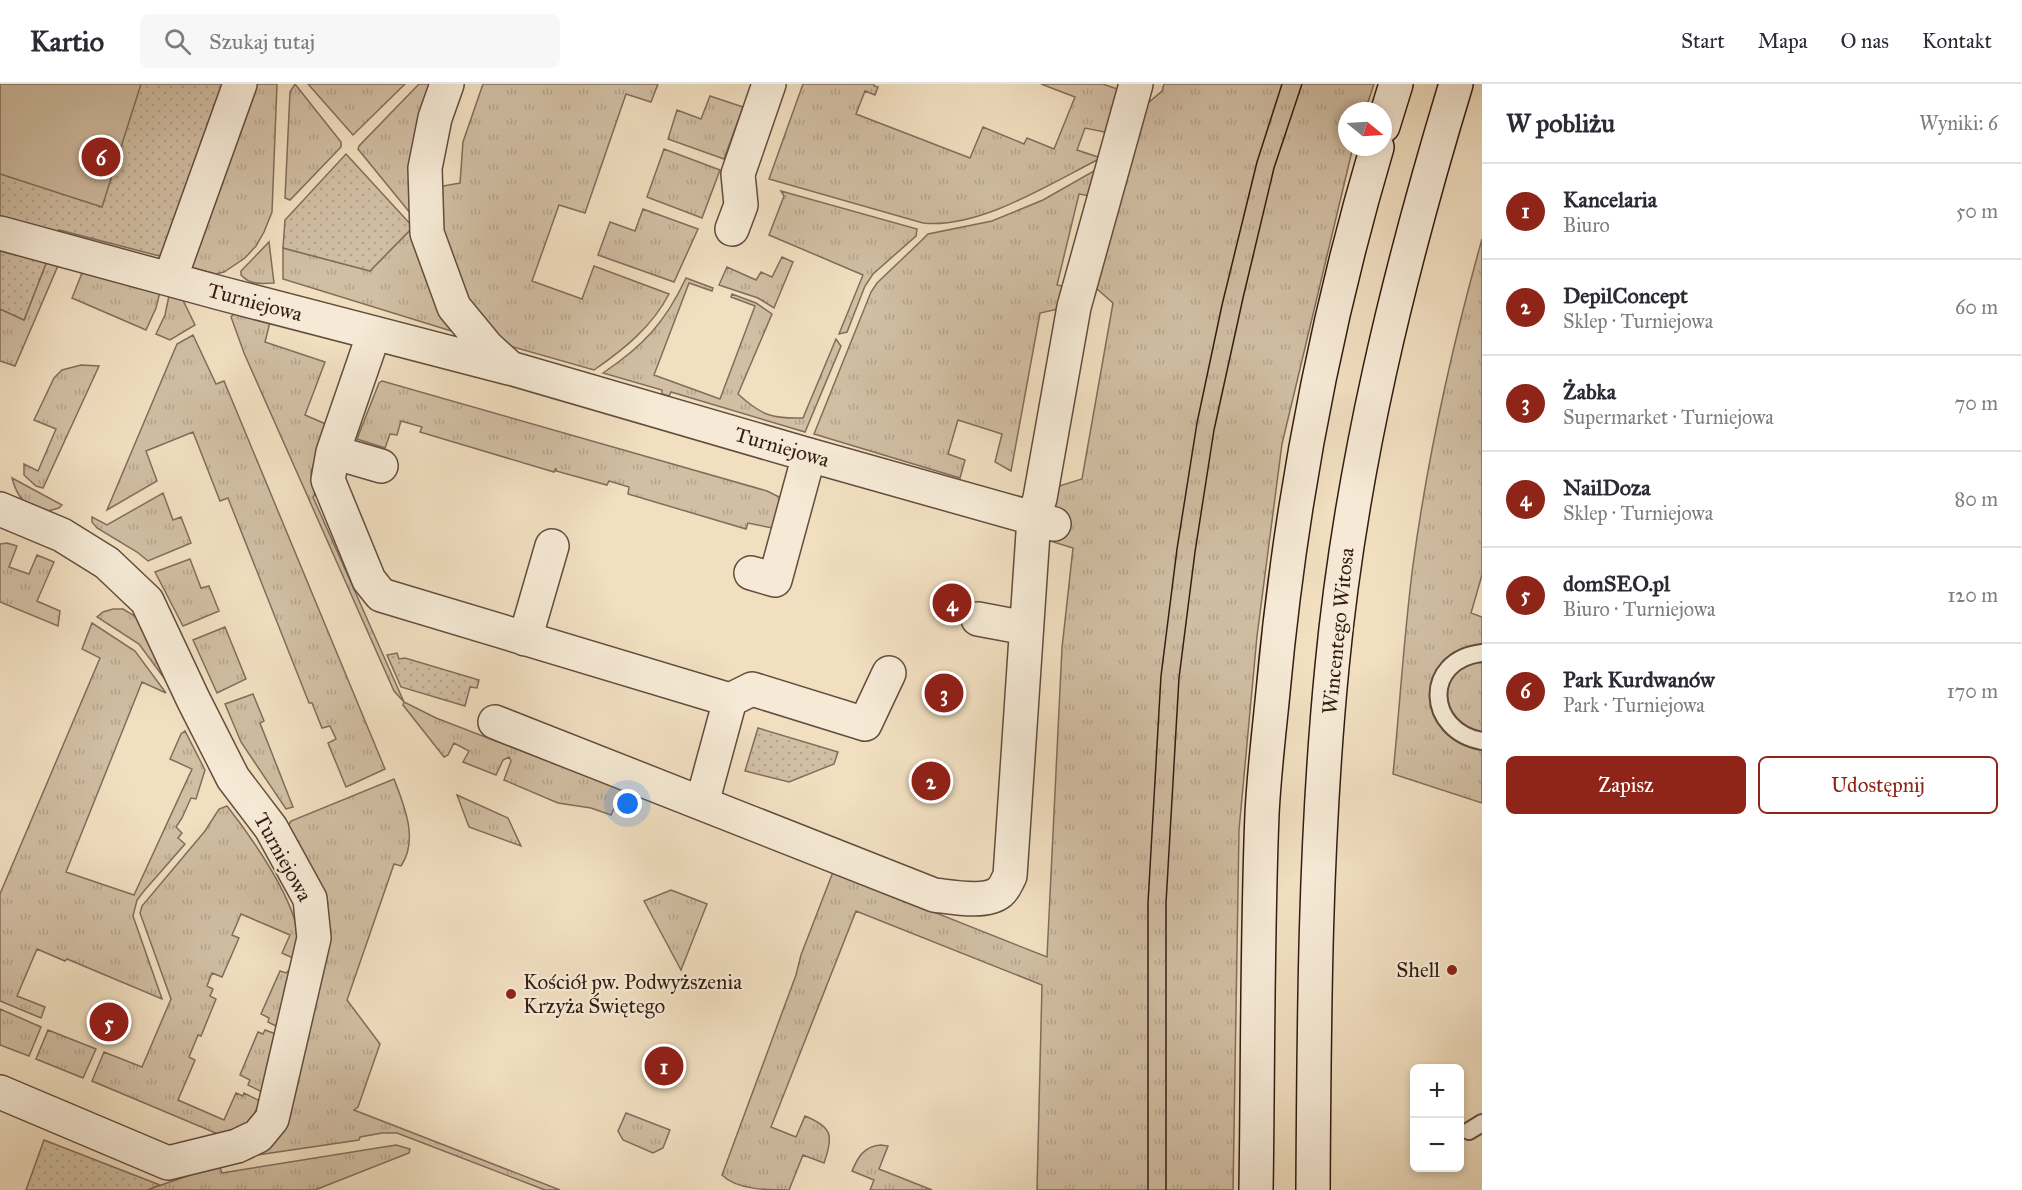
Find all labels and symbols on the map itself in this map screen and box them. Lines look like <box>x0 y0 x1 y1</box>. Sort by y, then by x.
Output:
north arrow <box>1338 102 1392 156</box>
pin: 6 <box>82 134 120 180</box>
street label: Turniejowa <box>205 277 305 327</box>
street label: Turniejowa <box>732 421 832 473</box>
street label: Wincentego Witosa <box>1316 546 1360 716</box>
pin: 4 <box>932 580 972 626</box>
pin: 3 <box>924 670 964 716</box>
pin: 2 <box>912 758 950 804</box>
your location <box>613 789 642 818</box>
street label: Turniejowa <box>248 808 318 906</box>
place label: Shell <box>1396 957 1440 983</box>
marker: Shell <box>1445 963 1459 977</box>
place label: Kościół pw. Podwyższenia Krzyża Świętego <box>523 969 742 1019</box>
marker: Kościół pw. Podwyższenia Krzyża Świętego <box>504 987 518 1001</box>
pin: 5 <box>90 1000 128 1044</box>
pin: 1 <box>644 1044 684 1088</box>

